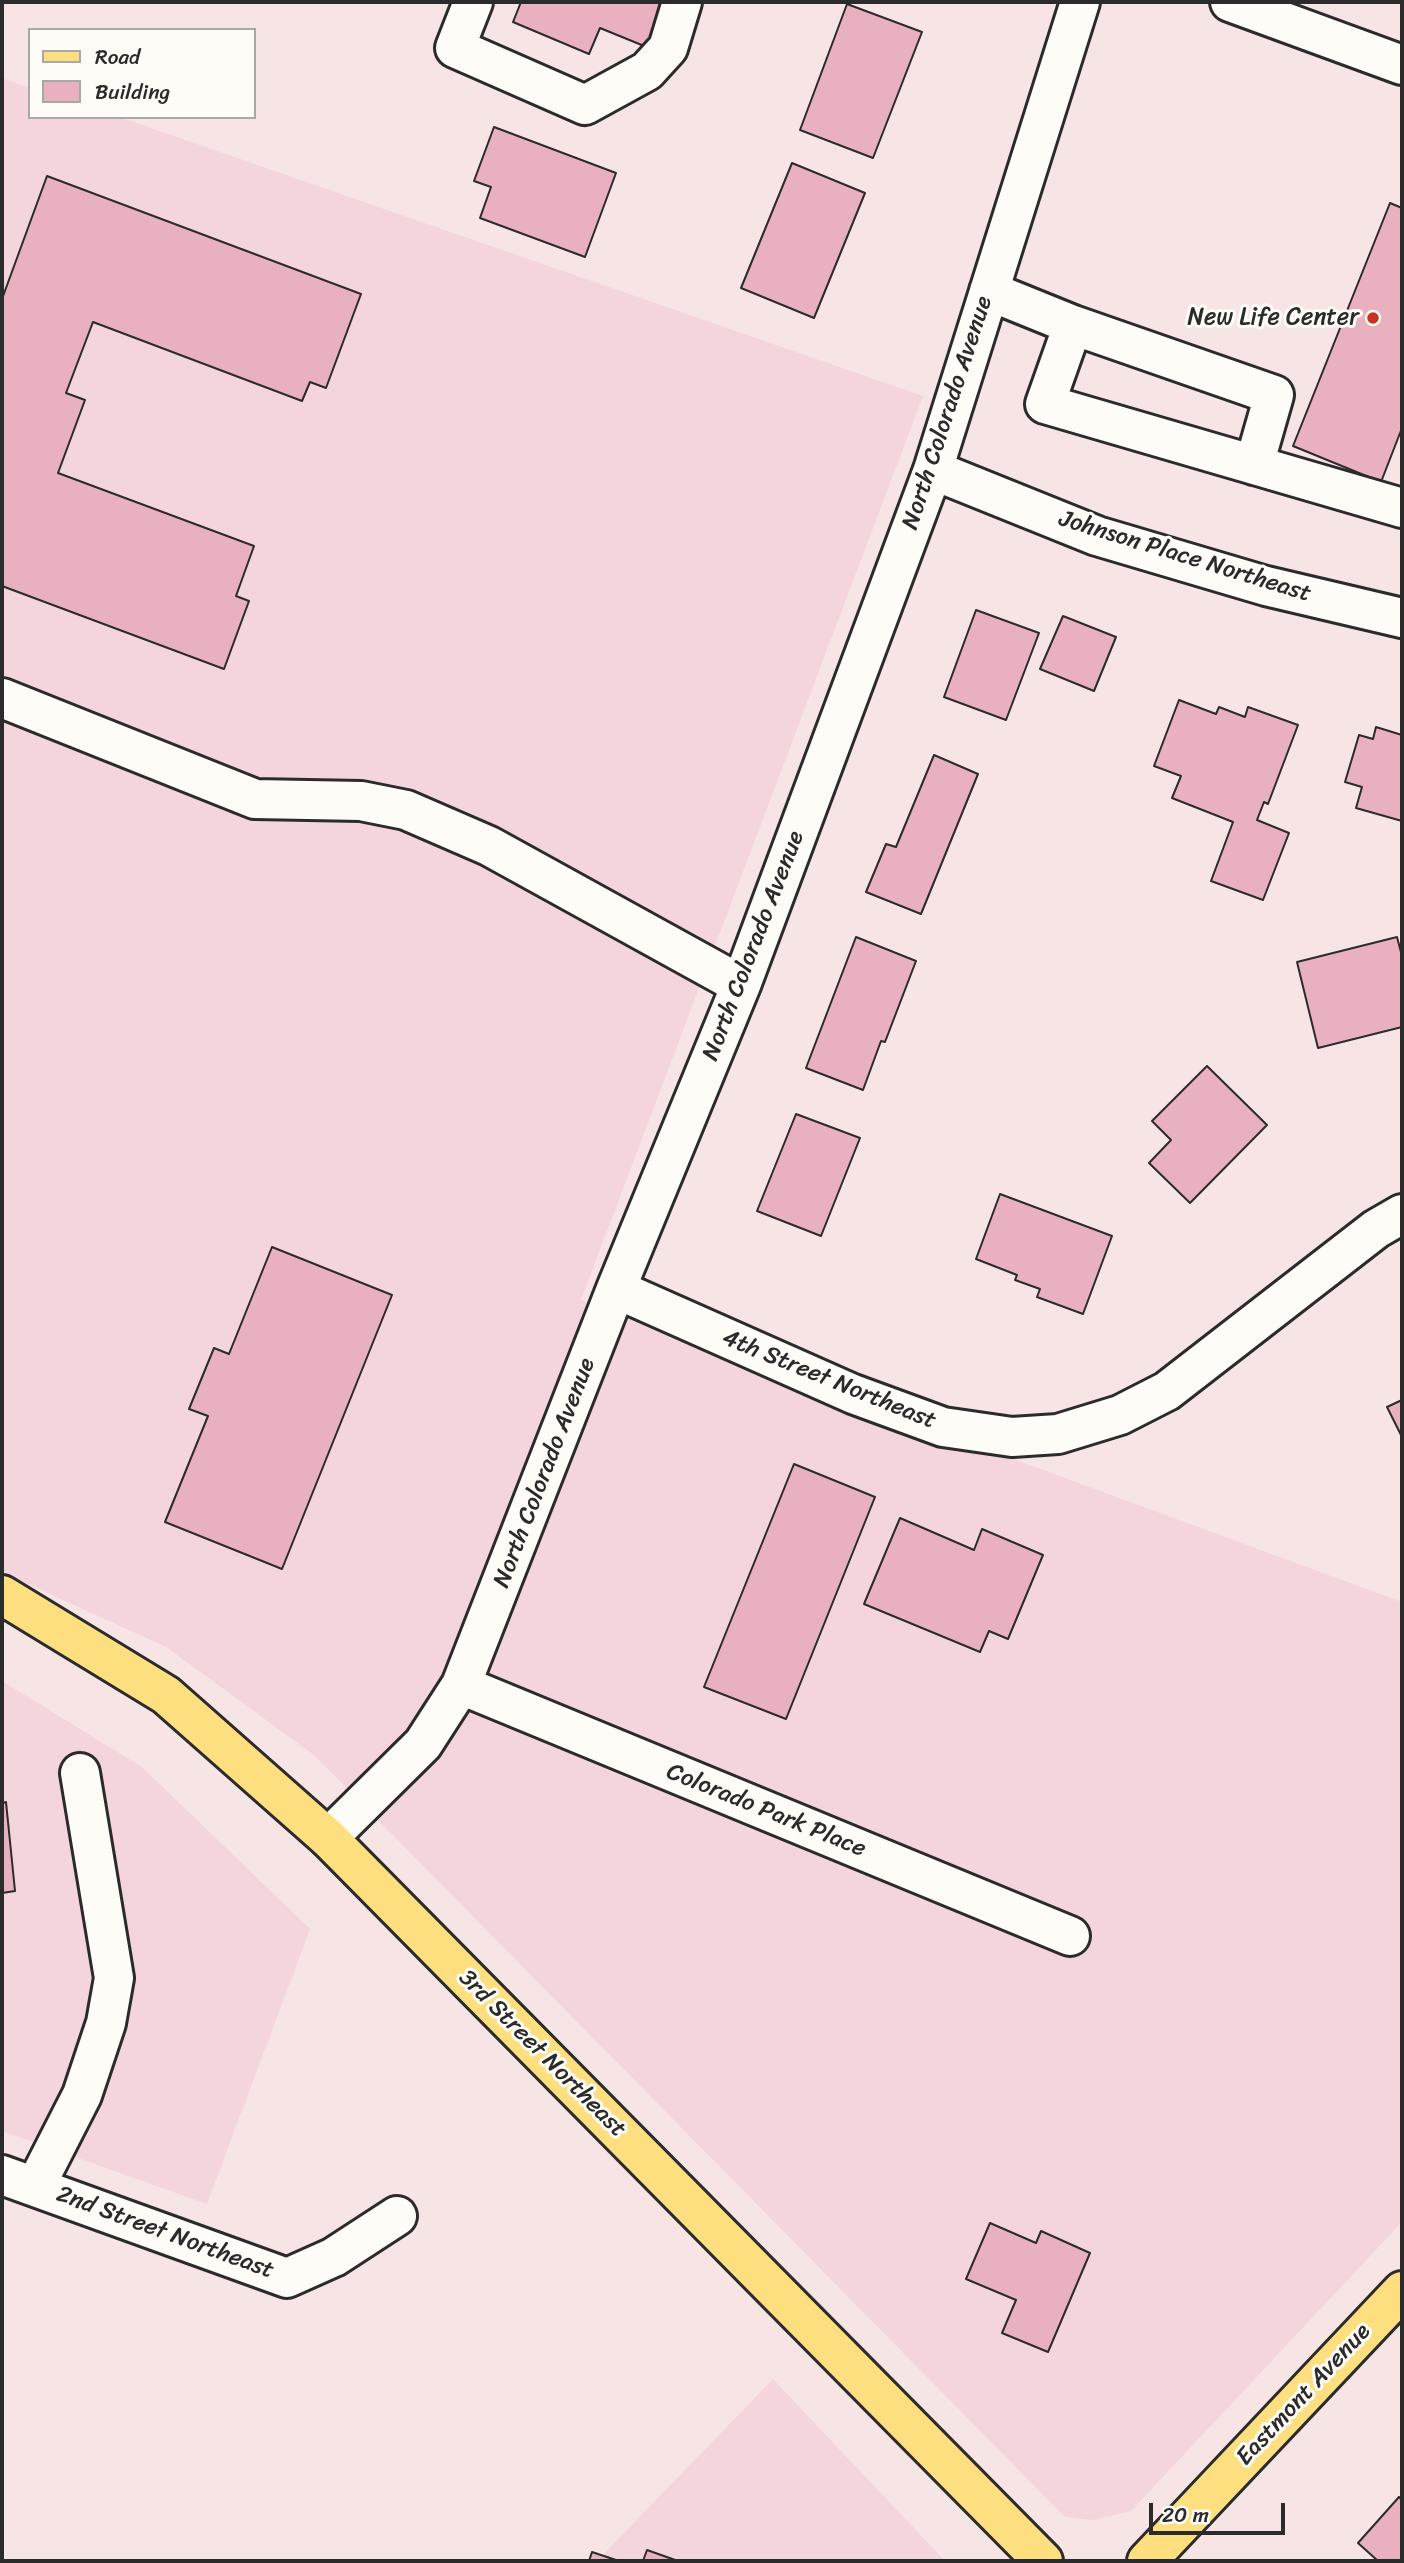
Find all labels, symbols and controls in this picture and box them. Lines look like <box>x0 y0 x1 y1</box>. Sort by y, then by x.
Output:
legend <box>28 28 256 119</box>
text: Road <box>95 38 140 76</box>
text: Building <box>95 73 170 111</box>
street label: North Colorado Avenue <box>897 293 999 533</box>
place label: New Life Center <box>1187 304 1359 332</box>
marker: New Life Center <box>1365 310 1381 326</box>
street label: Johnson Place Northeast <box>1056 505 1314 609</box>
street label: North Colorado Avenue <box>697 827 811 1065</box>
street label: 4th Street Northeast <box>718 1324 940 1436</box>
street label: North Colorado Avenue <box>488 1354 602 1592</box>
street label: Colorado Park Place <box>662 1758 870 1864</box>
street label: 3rd Street Northeast <box>452 1964 632 2144</box>
street label: 2nd Street Northeast <box>52 2180 278 2286</box>
street label: Eastmont Avenue <box>1231 2318 1377 2472</box>
scale bar <box>1152 2490 1288 2534</box>
text: 20 m <box>1162 2496 1209 2534</box>

